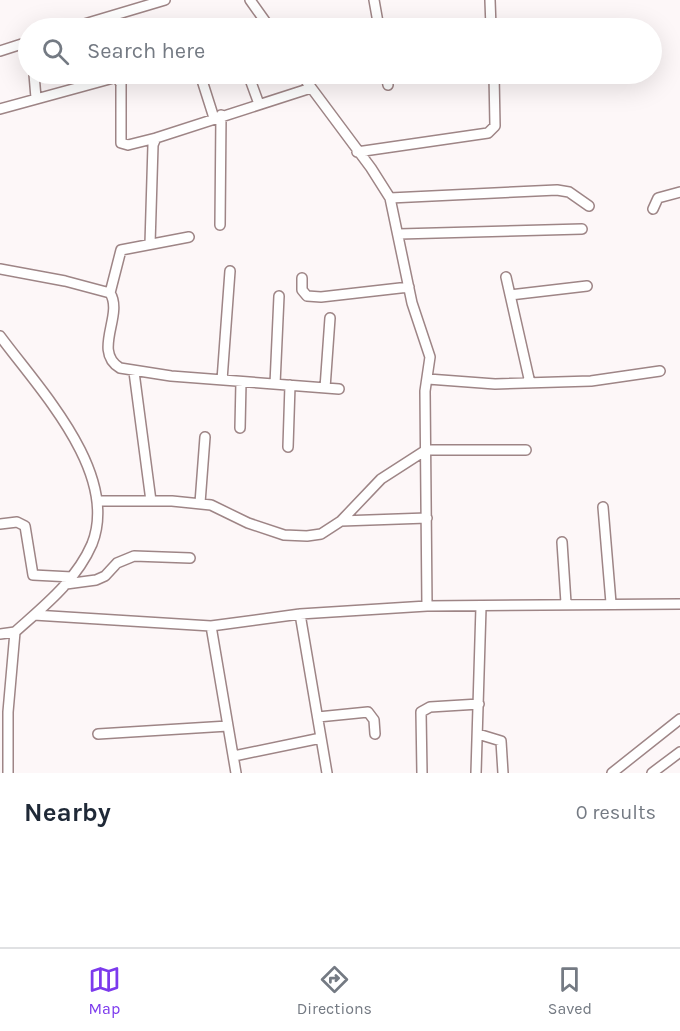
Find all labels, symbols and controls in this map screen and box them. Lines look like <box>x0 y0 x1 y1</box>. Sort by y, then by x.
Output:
search box <box>18 18 662 84</box>
icon: search <box>39 35 72 68</box>
text: Search here <box>87 38 205 64</box>
text: Nearby <box>24 797 111 828</box>
text: 0 results <box>576 801 656 824</box>
tab: Map <box>88 963 121 1018</box>
tab: Directions <box>297 963 372 1018</box>
tab: Saved <box>548 963 592 1018</box>

